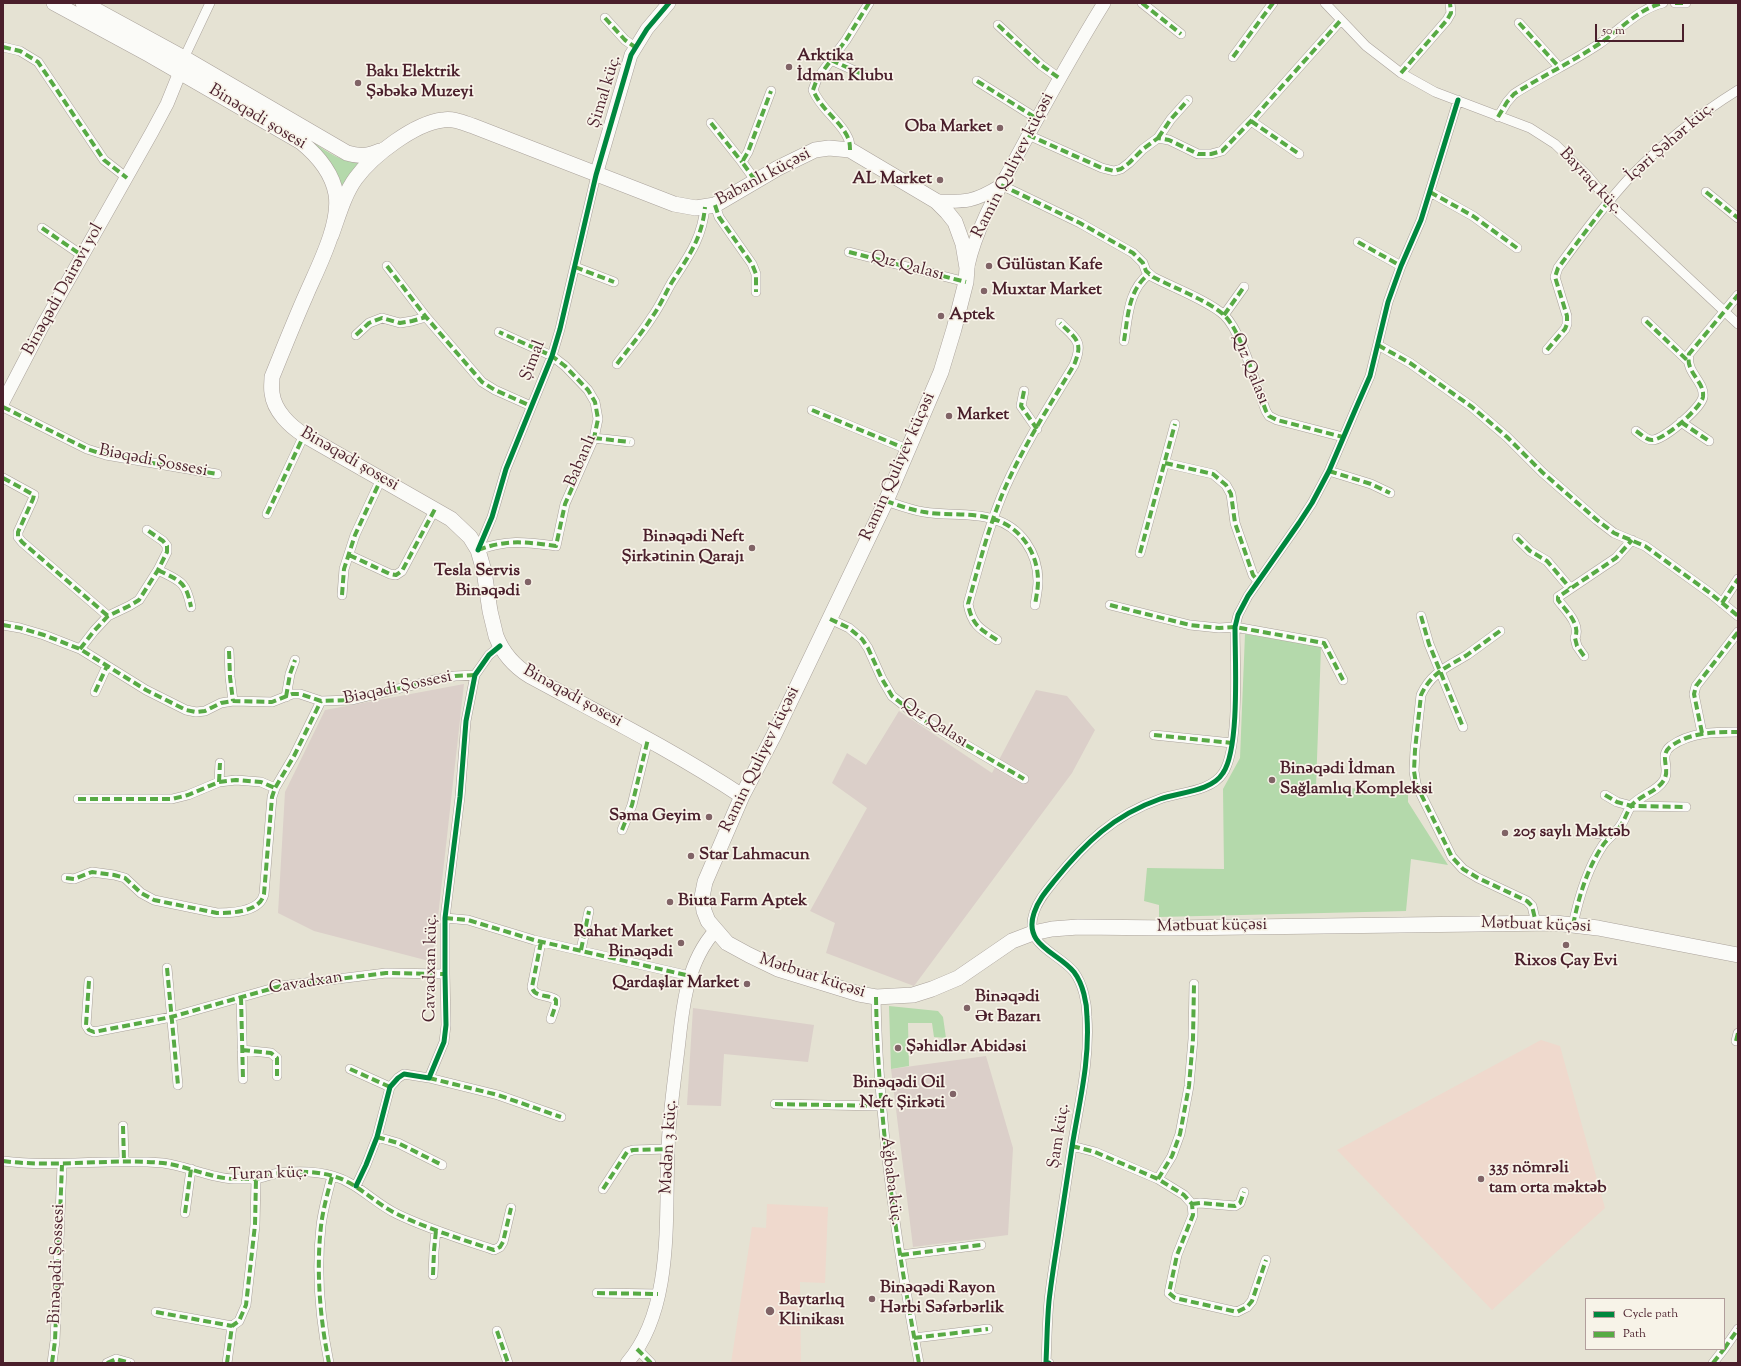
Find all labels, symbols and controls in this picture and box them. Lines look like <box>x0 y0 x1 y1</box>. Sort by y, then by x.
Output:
scale bar <box>1597 16 1686 42</box>
text: 50 m <box>1602 22 1625 40</box>
place label: Arktika İdman Klubu <box>797 47 893 87</box>
street label: Şimal küç. <box>585 53 627 131</box>
marker: Arktika İdman Klubu <box>784 62 794 72</box>
place label: Bakı Elektrik Şəbəkə Muzeyi <box>366 63 474 103</box>
marker: Bakı Elektrik Şəbəkə Muzeyi <box>353 78 363 88</box>
street label: Binəqədi şosesi <box>204 81 310 155</box>
street label: Ramin Quliyev küçəsi <box>969 90 1059 242</box>
street label: İçəri Şəhər küç. <box>1622 99 1720 187</box>
place label: Oba Market <box>905 118 992 138</box>
marker: Oba Market <box>995 123 1005 133</box>
street label: Bayraq küç. <box>1554 144 1626 220</box>
street label: Babanlı küçəsi <box>713 145 815 211</box>
place label: AL Market <box>852 170 932 190</box>
marker: AL Market <box>935 175 945 185</box>
street label: Binəqədi Dairəvi yol <box>19 220 109 360</box>
street label: Qız Qalası <box>868 247 946 287</box>
place label: Gülüstan Kafe <box>997 256 1103 276</box>
marker: Gülüstan Kafe <box>984 261 994 271</box>
place label: Muxtar Market <box>992 281 1102 301</box>
marker: Muxtar Market <box>979 286 989 296</box>
place label: Aptek <box>949 306 995 326</box>
marker: Aptek <box>936 311 946 321</box>
street label: Qız Qalası <box>1225 330 1273 408</box>
street label: Şimal <box>517 338 551 384</box>
street label: Ramin Quliyev küçəsi <box>857 390 941 544</box>
place label: Market <box>957 406 1009 426</box>
marker: Market <box>944 411 954 421</box>
street label: Binəqədi şosesi <box>296 424 402 496</box>
street label: Babanlı <box>562 432 602 490</box>
street label: Biəqədi Şossesi <box>97 441 209 483</box>
place label: Binəqədi Neft Şirkətinin Qarajı <box>621 528 744 568</box>
marker: Binəqədi Neft Şirkətinin Qarajı <box>747 543 757 553</box>
place label: Tesla Servis Binəqədi <box>434 562 520 602</box>
marker: Tesla Servis Binəqədi <box>523 577 533 587</box>
street label: Binəqədi şosesi <box>519 661 625 733</box>
street label: Biəqədi Şossesi <box>342 668 454 710</box>
street label: Ramin Quliyev küçəsi <box>717 684 805 836</box>
street label: Qız Qalası <box>897 695 971 753</box>
place label: Binəqədi İdman Sağlamlıq Kompleksi <box>1280 760 1433 800</box>
marker: Binəqədi İdman Sağlamlıq Kompleksi <box>1267 775 1277 785</box>
place label: Səma Geyim <box>609 807 701 827</box>
marker: Səma Geyim <box>704 812 714 822</box>
place label: 205 saylı Məktəb <box>1513 823 1630 843</box>
marker: 205 saylı Məktəb <box>1500 828 1510 838</box>
place label: Star Lahmacun <box>699 846 810 866</box>
marker: Star Lahmacun <box>686 851 696 861</box>
place label: Biuta Farm Aptek <box>678 892 807 912</box>
marker: Biuta Farm Aptek <box>665 897 675 907</box>
street label: Cavadxan küç. <box>421 914 443 1022</box>
street label: Mətbuat küçəsi <box>1480 914 1592 938</box>
street label: Mətbuat küçəsi <box>1157 916 1267 938</box>
place label: Rahat Market Binəqədi <box>574 923 673 963</box>
marker: Rahat Market Binəqədi <box>676 938 686 948</box>
marker: Rixos Çay Evi <box>1561 940 1571 950</box>
street label: Mətbuat küçəsi <box>756 950 868 1004</box>
place label: Rixos Çay Evi <box>1515 952 1617 972</box>
street label: Cavadxan <box>268 968 344 1000</box>
place label: Qardaşlar Market <box>612 974 739 994</box>
marker: Qardaşlar Market <box>742 979 752 989</box>
place label: Binəqədi Ət Bazarı <box>975 988 1041 1028</box>
marker: Binəqədi Ət Bazarı <box>962 1003 972 1013</box>
place label: Şəhidlər Abidəsi <box>906 1038 1027 1058</box>
marker: Şəhidlər Abidəsi <box>893 1043 903 1053</box>
place label: Binəqədi Oil Neft Şirkəti <box>853 1074 945 1114</box>
marker: Binəqədi Oil Neft Şirkəti <box>948 1089 958 1099</box>
street label: Mədən 3 küç. <box>657 1099 683 1195</box>
street label: Şam küç. <box>1045 1102 1075 1170</box>
street label: Ağbaba küç. <box>874 1135 906 1227</box>
place label: 335 nömrəli tam orta məktəb <box>1489 1159 1607 1199</box>
street label: Turan küç. <box>228 1163 308 1187</box>
marker: 335 nömrəli tam orta məktəb <box>1476 1174 1486 1184</box>
street label: Binəqədi Şossesi <box>46 1203 70 1325</box>
place label: Binəqədi Rayon Hərbi Səfərbərlik <box>880 1279 1004 1319</box>
place label: Baytarlıq Klinikası <box>779 1291 844 1331</box>
marker: Binəqədi Rayon Hərbi Səfərbərlik <box>867 1294 877 1304</box>
legend <box>1585 1298 1725 1350</box>
marker: Baytarlıq Klinikası <box>764 1305 776 1317</box>
text: Cycle path <box>1623 1305 1678 1323</box>
text: Path <box>1623 1325 1646 1343</box>

